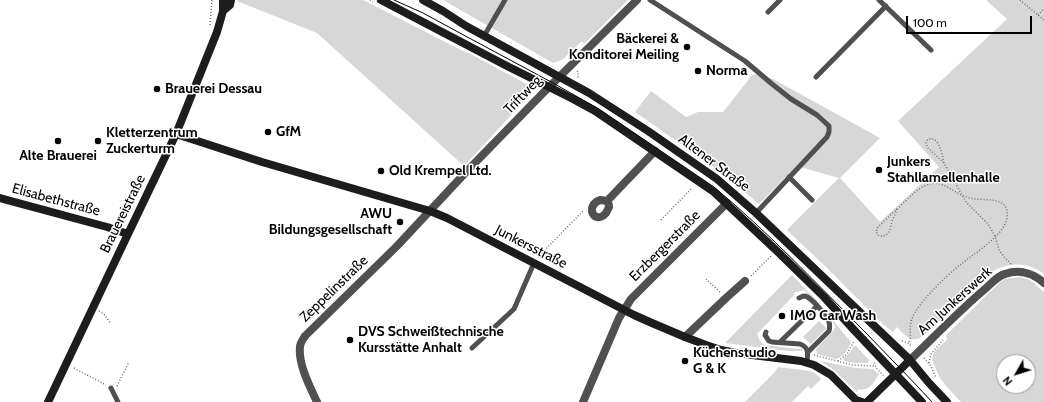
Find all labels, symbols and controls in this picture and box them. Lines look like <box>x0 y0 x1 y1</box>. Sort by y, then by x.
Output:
scale bar <box>908 8 1034 34</box>
text: 100 m <box>913 15 947 30</box>
place label: Bäckerei & Konditorei Meiling <box>569 31 679 64</box>
marker: Bäckerei & Konditorei Meiling <box>682 42 692 52</box>
place label: Norma <box>706 63 747 79</box>
marker: Norma <box>693 66 703 76</box>
street label: Triftweg <box>501 72 545 118</box>
place label: Brauerei Dessau <box>165 81 262 97</box>
marker: Brauerei Dessau <box>152 84 162 94</box>
place label: GfM <box>276 124 301 140</box>
place label: Kletterzentrum Zuckerturm <box>106 125 198 158</box>
marker: GfM <box>263 127 273 137</box>
street label: Altener Straße <box>675 131 753 195</box>
marker: Alte Brauerei <box>53 136 63 146</box>
marker: Kletterzentrum Zuckerturm <box>93 136 103 146</box>
place label: Alte Brauerei <box>19 148 97 164</box>
place label: Junkers Stahllamellenhalle <box>887 154 1000 186</box>
place label: Old Krempel Ltd. <box>389 163 492 179</box>
marker: Junkers Stahllamellenhalle <box>874 165 884 175</box>
marker: Old Krempel Ltd. <box>376 166 386 176</box>
street label: Brauereistraße <box>97 172 149 256</box>
street label: Elisabethstraße <box>10 180 102 220</box>
place label: AWU Bildungsgesellschaft <box>269 206 392 238</box>
street label: Erzbergerstraße <box>626 207 704 285</box>
marker: AWU Bildungsgesellschaft <box>395 217 405 227</box>
street label: Junkersstraße <box>492 222 570 272</box>
street label: Zeppelinstraße <box>296 252 372 326</box>
street label: Am Junkerswerk <box>914 263 996 339</box>
place label: IMO Car Wash <box>790 308 876 324</box>
marker: IMO Car Wash <box>777 311 787 321</box>
place label: DVS Schweißtechnische Kursstätte Anhalt <box>358 324 504 356</box>
marker: DVS Schweißtechnische Kursstätte Anhalt <box>345 335 355 345</box>
place label: Küchenstudio G & K <box>693 345 776 378</box>
north arrow <box>996 354 1036 394</box>
marker: Küchenstudio G & K <box>680 356 690 366</box>
text: N <box>1000 373 1015 388</box>

